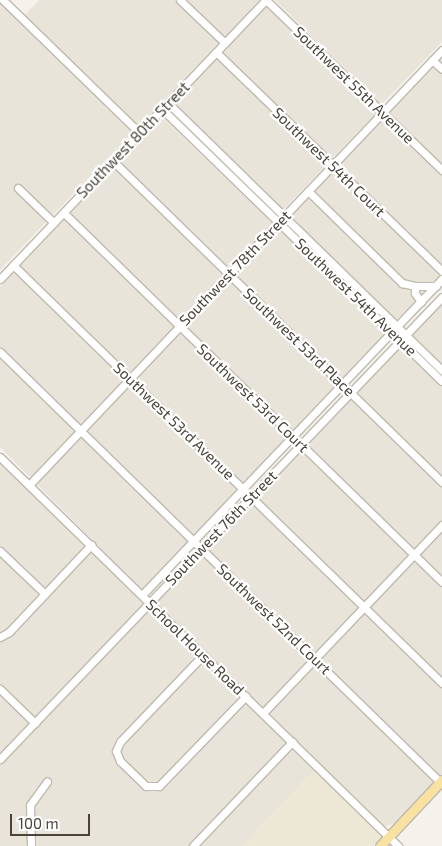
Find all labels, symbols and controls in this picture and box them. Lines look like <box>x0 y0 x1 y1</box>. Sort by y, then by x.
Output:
street label: Southwest 55th Avenue <box>290 23 418 147</box>
street label: Southwest 80th Street <box>73 78 193 202</box>
street label: Southwest 54th Court <box>269 104 389 220</box>
street label: Southwest 78th Street <box>175 207 295 329</box>
street label: Southwest 54th Avenue <box>291 234 421 360</box>
street label: Southwest 53rd Place <box>240 284 358 400</box>
street label: Southwest 53rd Court <box>193 340 313 456</box>
street label: Southwest 53rd Avenue <box>110 358 238 484</box>
street label: Southwest 76th Street <box>161 467 281 589</box>
street label: Southwest 52nd Court <box>213 560 335 678</box>
street label: School House Road <box>142 595 248 699</box>
scale bar <box>12 804 92 836</box>
text: 100 m <box>18 814 59 832</box>

